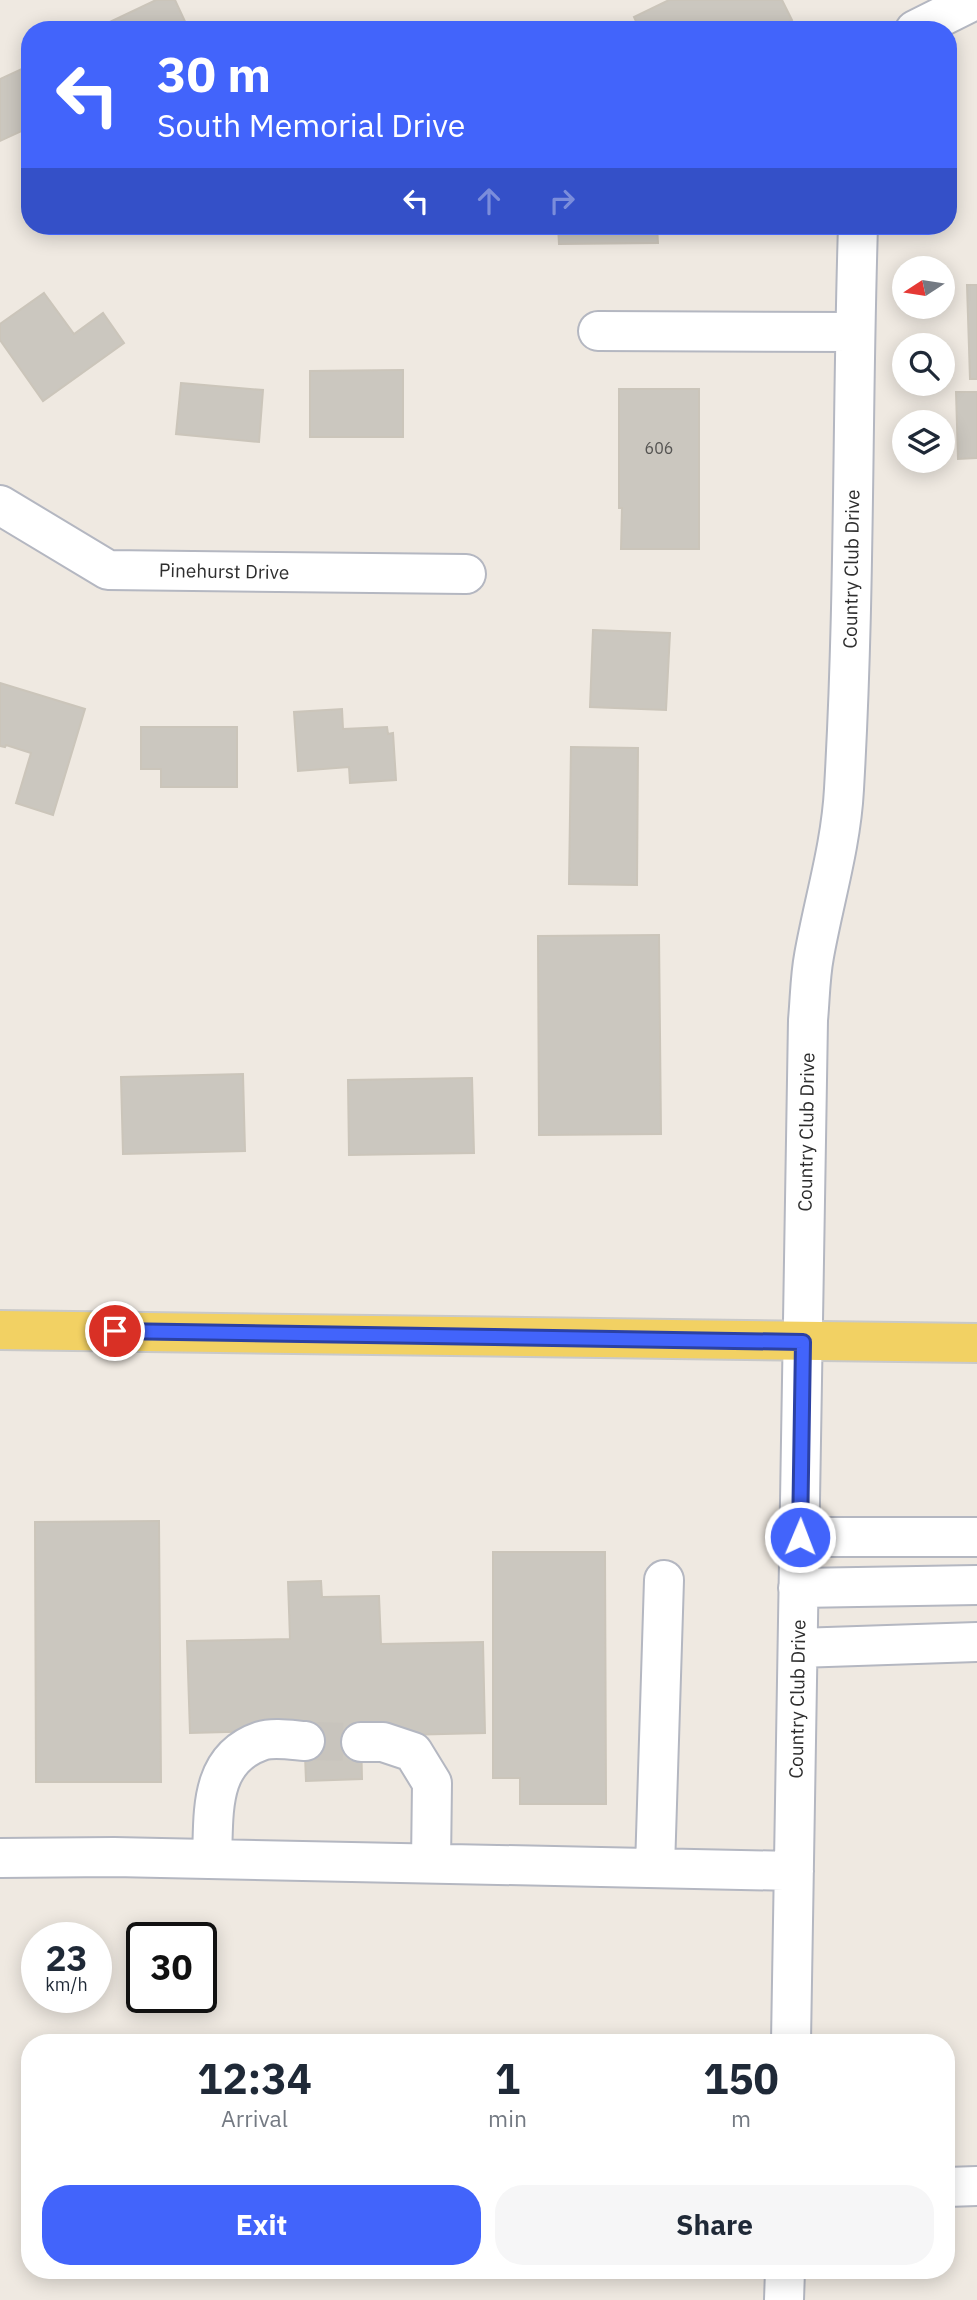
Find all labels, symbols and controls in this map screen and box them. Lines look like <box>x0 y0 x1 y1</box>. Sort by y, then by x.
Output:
text: 30 m <box>157 42 271 105</box>
icon: left <box>42 49 133 140</box>
text: South Memorial Drive <box>157 104 465 146</box>
icon: left <box>397 182 435 220</box>
icon: ahead <box>470 182 508 220</box>
icon: right <box>543 182 581 220</box>
north arrow <box>892 256 956 318</box>
map controls <box>892 256 955 473</box>
button: search <box>892 333 955 396</box>
button: layers <box>892 410 955 473</box>
house number: 606 <box>645 438 673 458</box>
street label: Country Club Drive <box>838 489 864 649</box>
street label: Pinehurst Drive <box>159 558 289 584</box>
street label: Country Club Drive <box>793 1052 819 1212</box>
pin <box>85 1301 145 1361</box>
icon: arrive <box>96 1312 134 1350</box>
position arrow <box>763 1500 837 1574</box>
street label: Country Club Drive <box>784 1619 810 1779</box>
speed limit sign: 30 <box>126 1922 217 2013</box>
text: 23 <box>45 1935 88 1981</box>
text: km/h <box>45 1973 88 1996</box>
text: 12:34 <box>197 2051 312 2106</box>
text: 1 <box>495 2051 520 2106</box>
text: 150 <box>703 2051 779 2106</box>
text: Arrival <box>221 2103 288 2133</box>
text: min <box>488 2103 527 2133</box>
text: m <box>731 2103 751 2133</box>
button: Exit <box>42 2185 481 2265</box>
button: Share <box>495 2185 934 2265</box>

